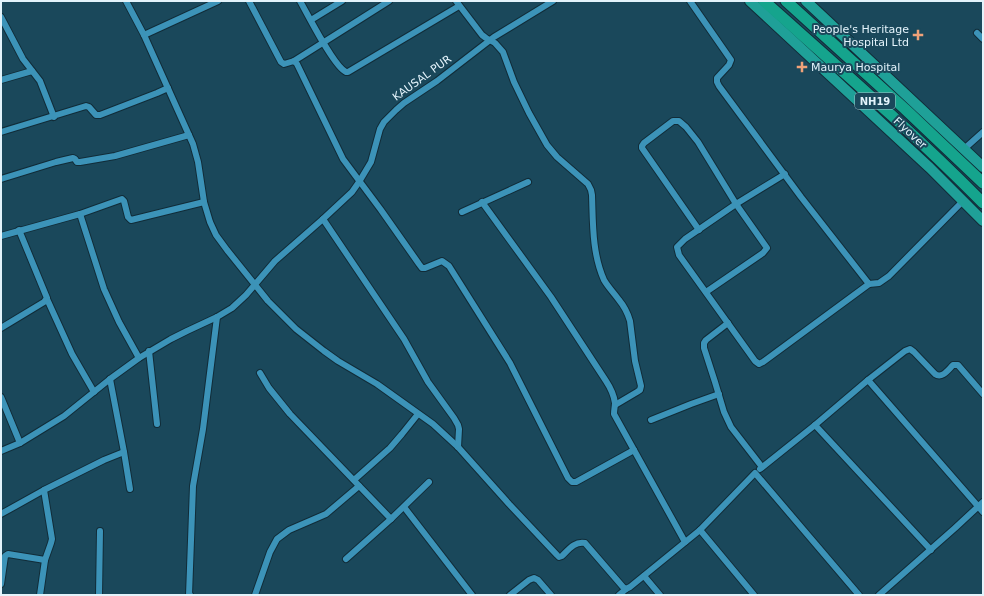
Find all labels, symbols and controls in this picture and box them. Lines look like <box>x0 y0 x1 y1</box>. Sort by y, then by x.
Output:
place label: People's Heritage Hospital Ltd <box>813 23 909 49</box>
marker: People's Heritage Hospital Ltd <box>912 29 924 41</box>
street label: KAUSAL PUR <box>390 52 454 104</box>
marker: Maurya Hospital <box>796 61 808 73</box>
place label: Maurya Hospital <box>811 61 900 74</box>
road number: NH19 <box>855 93 895 109</box>
street label: Flyover <box>891 114 930 152</box>

